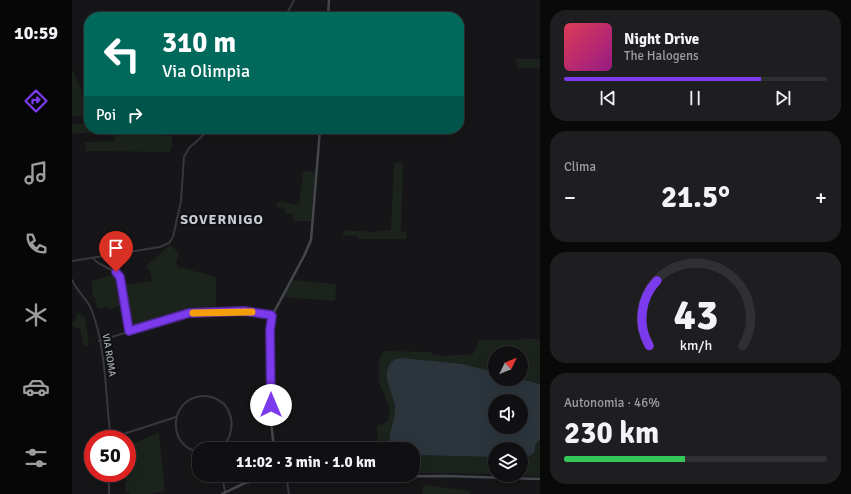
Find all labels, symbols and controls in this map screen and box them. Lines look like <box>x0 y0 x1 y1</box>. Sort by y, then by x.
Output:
text: 10:59 <box>14 22 58 44</box>
text: 310 m <box>162 26 236 60</box>
icon: left <box>96 28 148 80</box>
text: Night Drive <box>624 30 699 48</box>
text: The Halogens <box>624 48 699 64</box>
text: Via Olimpia <box>162 60 250 82</box>
icon: directions <box>22 87 50 115</box>
icon: previous <box>597 87 619 109</box>
icon: pause <box>684 87 706 109</box>
icon: next <box>772 87 794 109</box>
icon: right <box>124 104 146 126</box>
text: Poi <box>96 106 116 124</box>
icon: music <box>22 159 50 187</box>
text: Clima <box>564 159 596 175</box>
text: 21.5° <box>661 179 730 216</box>
text: − <box>564 184 576 211</box>
text: + <box>815 184 827 211</box>
district label: SOVERNIGO <box>180 211 264 228</box>
icon: phone <box>22 230 50 258</box>
pin <box>99 231 133 272</box>
icon: arrive <box>105 237 127 259</box>
text: 43 <box>673 289 718 340</box>
icon: climate <box>22 301 50 329</box>
street label: VIA ROMA <box>100 333 118 377</box>
text: km/h <box>679 336 712 353</box>
north arrow <box>488 346 528 386</box>
map controls <box>488 346 528 482</box>
icon: car <box>22 373 50 401</box>
position arrow <box>250 384 292 426</box>
button: sound <box>488 394 528 434</box>
text: Autonomia · 46% <box>564 395 660 411</box>
text: 230 km <box>564 415 659 452</box>
speed limit sign: 50 <box>84 430 136 482</box>
button: layers <box>488 442 528 482</box>
icon: filters <box>22 444 50 472</box>
text: 11:02 · 3 min · 1.0 km <box>236 453 376 471</box>

